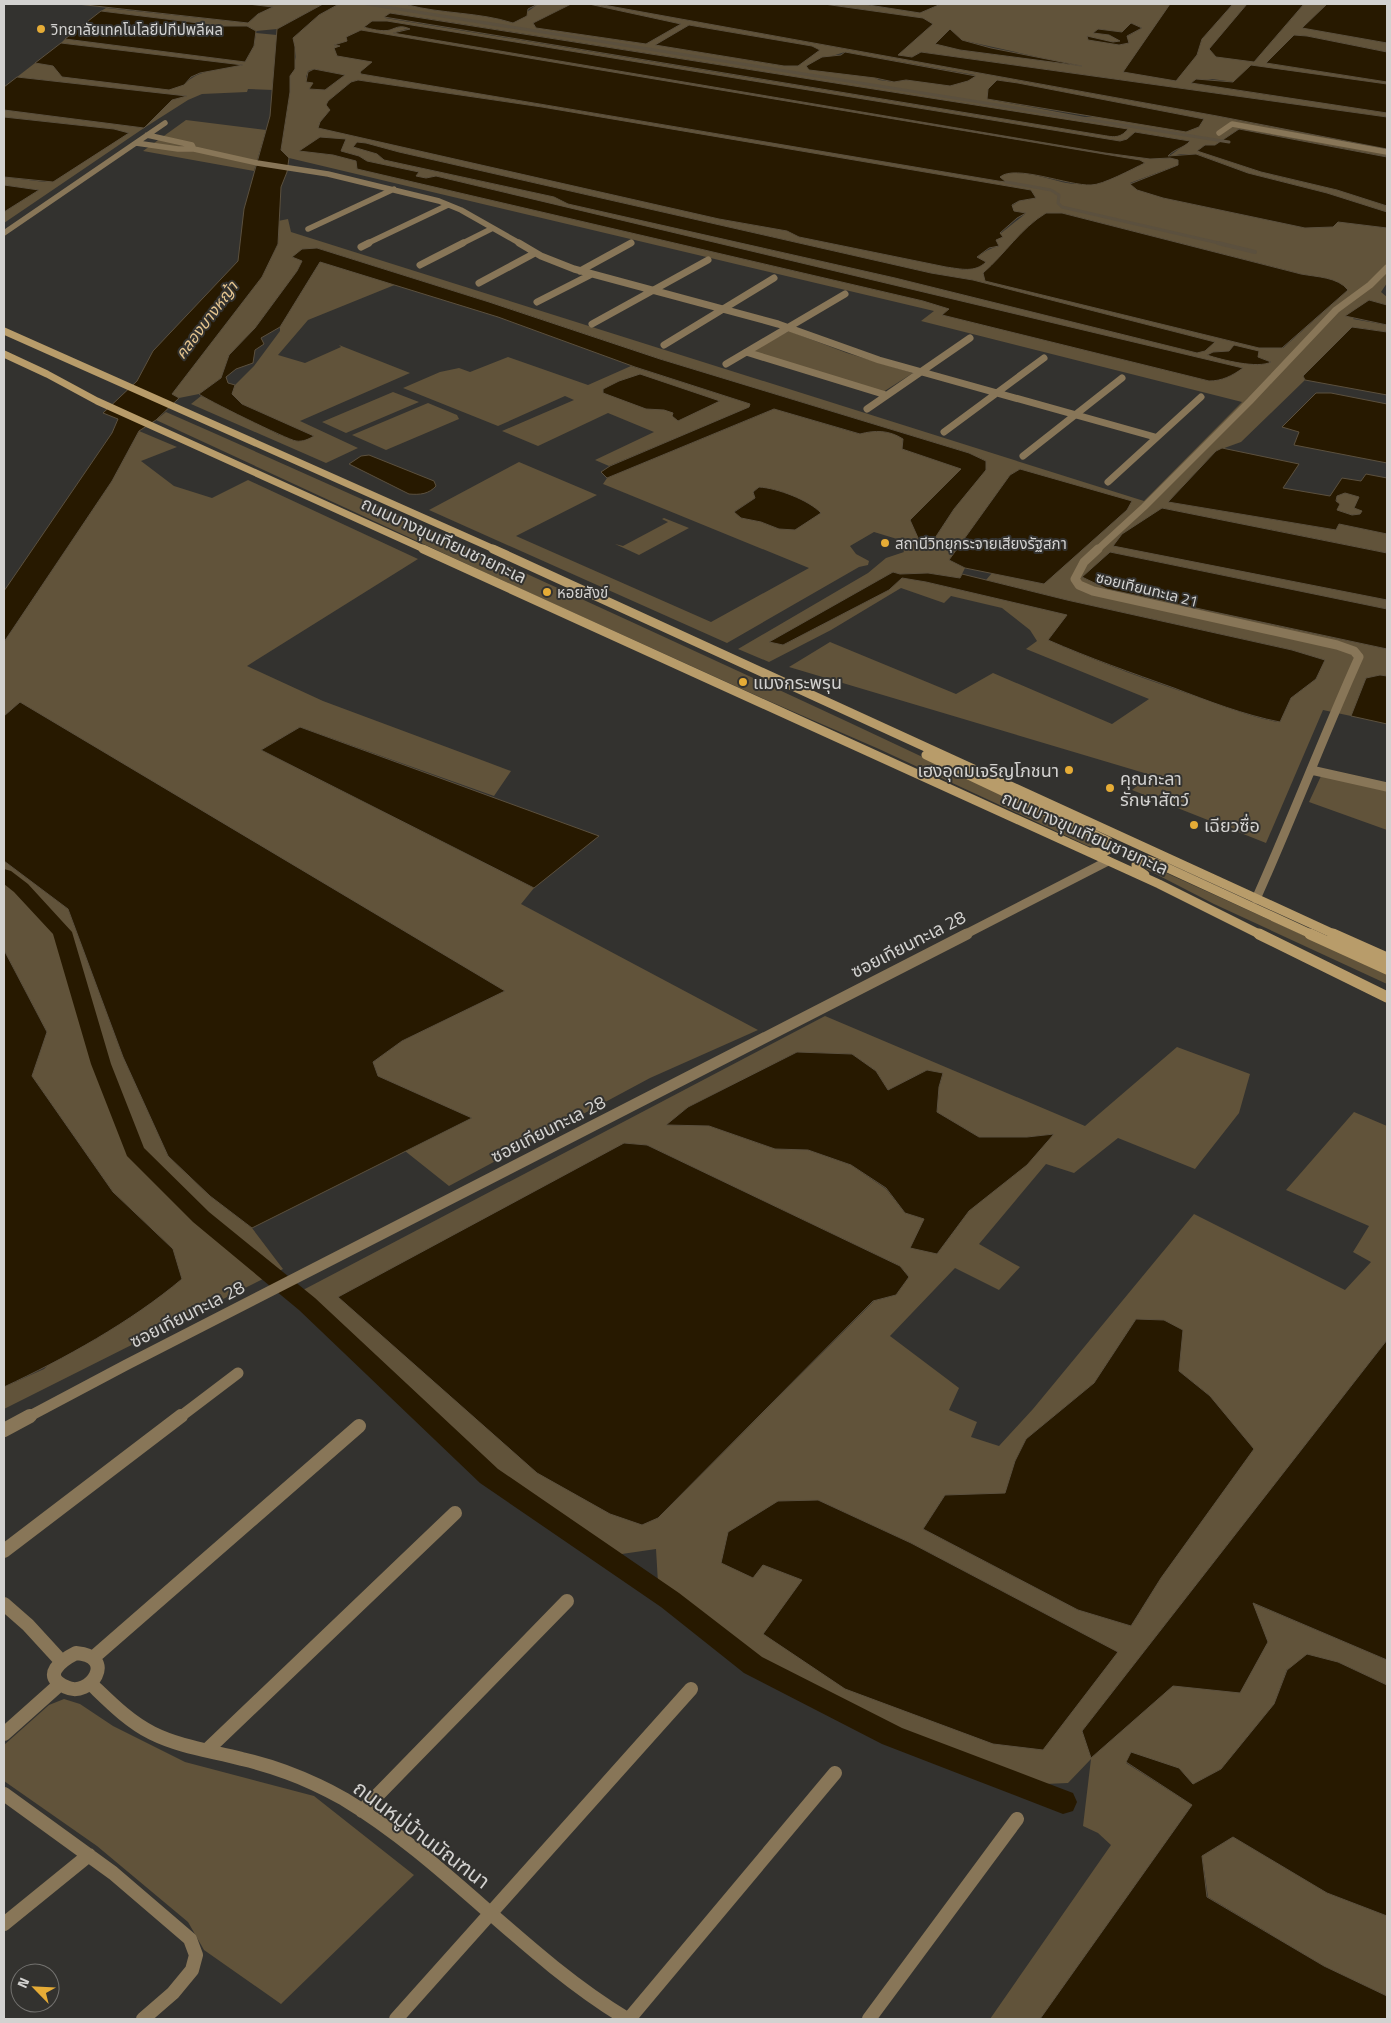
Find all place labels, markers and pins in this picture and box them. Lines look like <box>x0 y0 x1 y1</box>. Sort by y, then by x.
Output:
place label: วิทยาลัยเทคโนโลยีปทีปพลีผล <box>51 18 223 41</box>
marker: วิทยาลัยเทคโนโลยีปทีปพลีผล <box>35 23 47 35</box>
place label: สถานีวิทยุกระจายเสียงรัฐสภา <box>895 532 1067 555</box>
marker: สถานีวิทยุกระจายเสียงรัฐสภา <box>879 537 891 549</box>
place label: หอยสังข์ <box>557 581 608 604</box>
marker: หอยสังข์ <box>541 586 553 598</box>
place label: แมงกระพรุน <box>753 669 842 696</box>
marker: แมงกระพรุน <box>737 676 749 688</box>
place label: เฮงอุดมเจริญโภชนา <box>918 757 1059 784</box>
marker: เฮงอุดมเจริญโภชนา <box>1063 764 1075 776</box>
place label: คุณกะลา รักษาสัตว์ <box>1120 765 1189 813</box>
marker: คุณกะลา รักษาสัตว์ <box>1104 782 1116 794</box>
place label: เฉียวซื่อ <box>1204 812 1260 839</box>
marker: เฉียวซื่อ <box>1188 819 1200 831</box>

